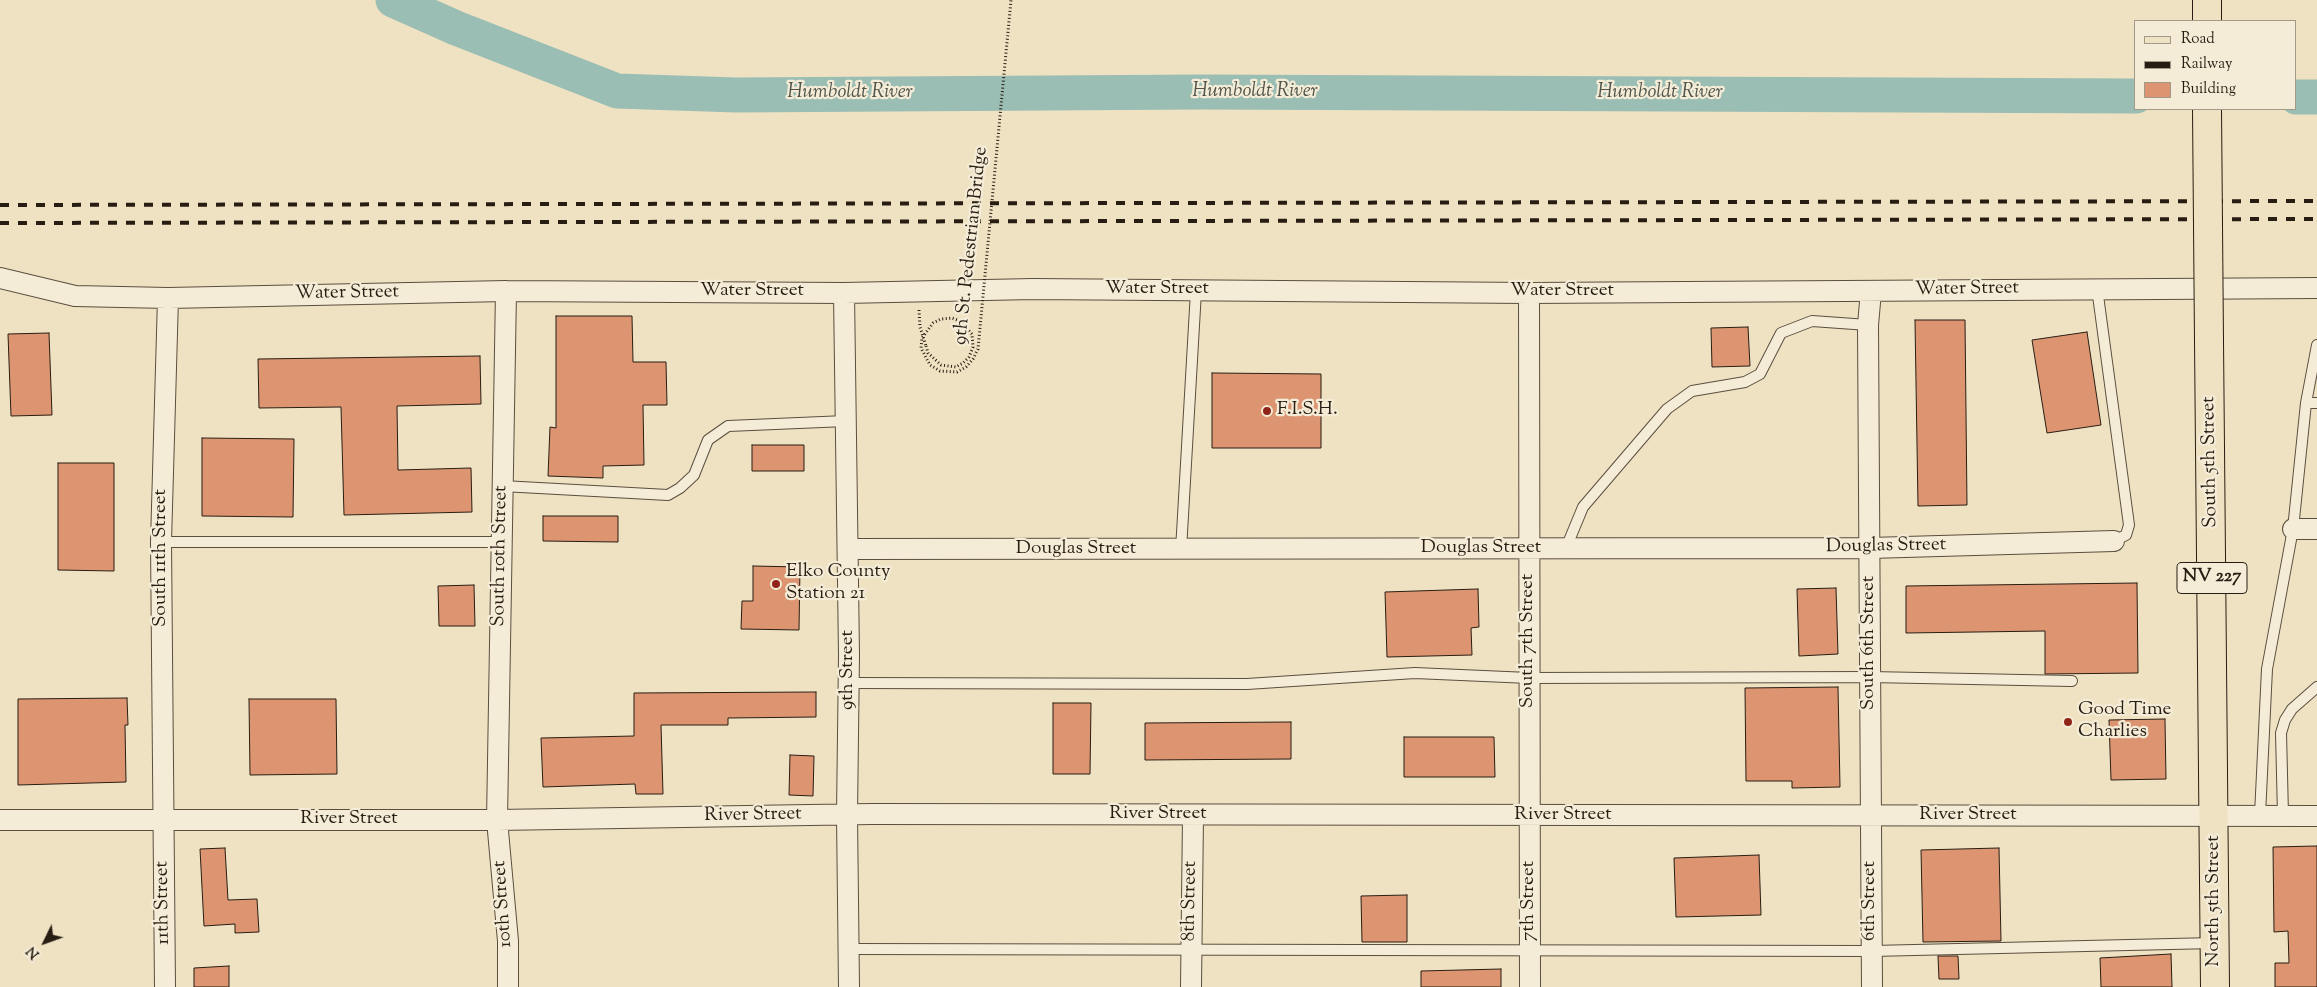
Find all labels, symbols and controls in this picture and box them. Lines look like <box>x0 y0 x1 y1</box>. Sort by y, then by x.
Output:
legend <box>2134 20 2297 110</box>
text: Road <box>2181 29 2215 50</box>
text: Railway <box>2181 54 2232 75</box>
text: Building <box>2181 79 2236 100</box>
water label: Humboldt River <box>1192 81 1318 105</box>
water label: Humboldt River <box>787 82 913 106</box>
water label: Humboldt River <box>1597 82 1723 106</box>
street label: 9th St. Pedestrian Bridge <box>950 146 994 346</box>
street label: Water Street <box>1915 278 2019 302</box>
street label: Water Street <box>1105 279 1209 301</box>
street label: Water Street <box>700 281 804 303</box>
street label: Water Street <box>1510 281 1614 303</box>
street label: Water Street <box>295 282 399 306</box>
street label: South 5th Street <box>2198 396 2224 528</box>
place label: F.I.S.H. <box>1277 400 1338 422</box>
marker: F.I.S.H. <box>1261 405 1273 417</box>
street label: South 10th Street <box>488 485 514 627</box>
street label: South 11th Street <box>151 489 173 627</box>
street label: Douglas Street <box>1826 535 1946 559</box>
street label: Douglas Street <box>1421 538 1541 560</box>
street label: Douglas Street <box>1016 539 1136 561</box>
place label: Elko County Station 21 <box>786 562 891 606</box>
road number: NV 227 <box>2177 562 2247 594</box>
street label: South 7th Street <box>1518 574 1540 708</box>
street label: South 6th Street <box>1859 576 1881 710</box>
marker: Elko County Station 21 <box>770 578 782 590</box>
street label: 9th Street <box>838 630 860 710</box>
place label: Good Time Charlies <box>2078 700 2171 744</box>
marker: Good Time Charlies <box>2062 716 2074 728</box>
street label: River Street <box>704 804 802 828</box>
street label: River Street <box>1109 804 1207 826</box>
street label: River Street <box>1514 805 1612 827</box>
street label: River Street <box>1919 805 2017 827</box>
street label: River Street <box>300 809 398 831</box>
street label: North 5th Street <box>2204 835 2226 967</box>
street label: 10th Street <box>490 860 518 948</box>
street label: 11th Street <box>152 861 176 945</box>
street label: 8th Street <box>1179 861 1203 941</box>
street label: 7th Street <box>1519 861 1541 941</box>
street label: 6th Street <box>1860 861 1882 941</box>
north arrow <box>20 917 70 967</box>
text: N <box>23 941 45 963</box>

